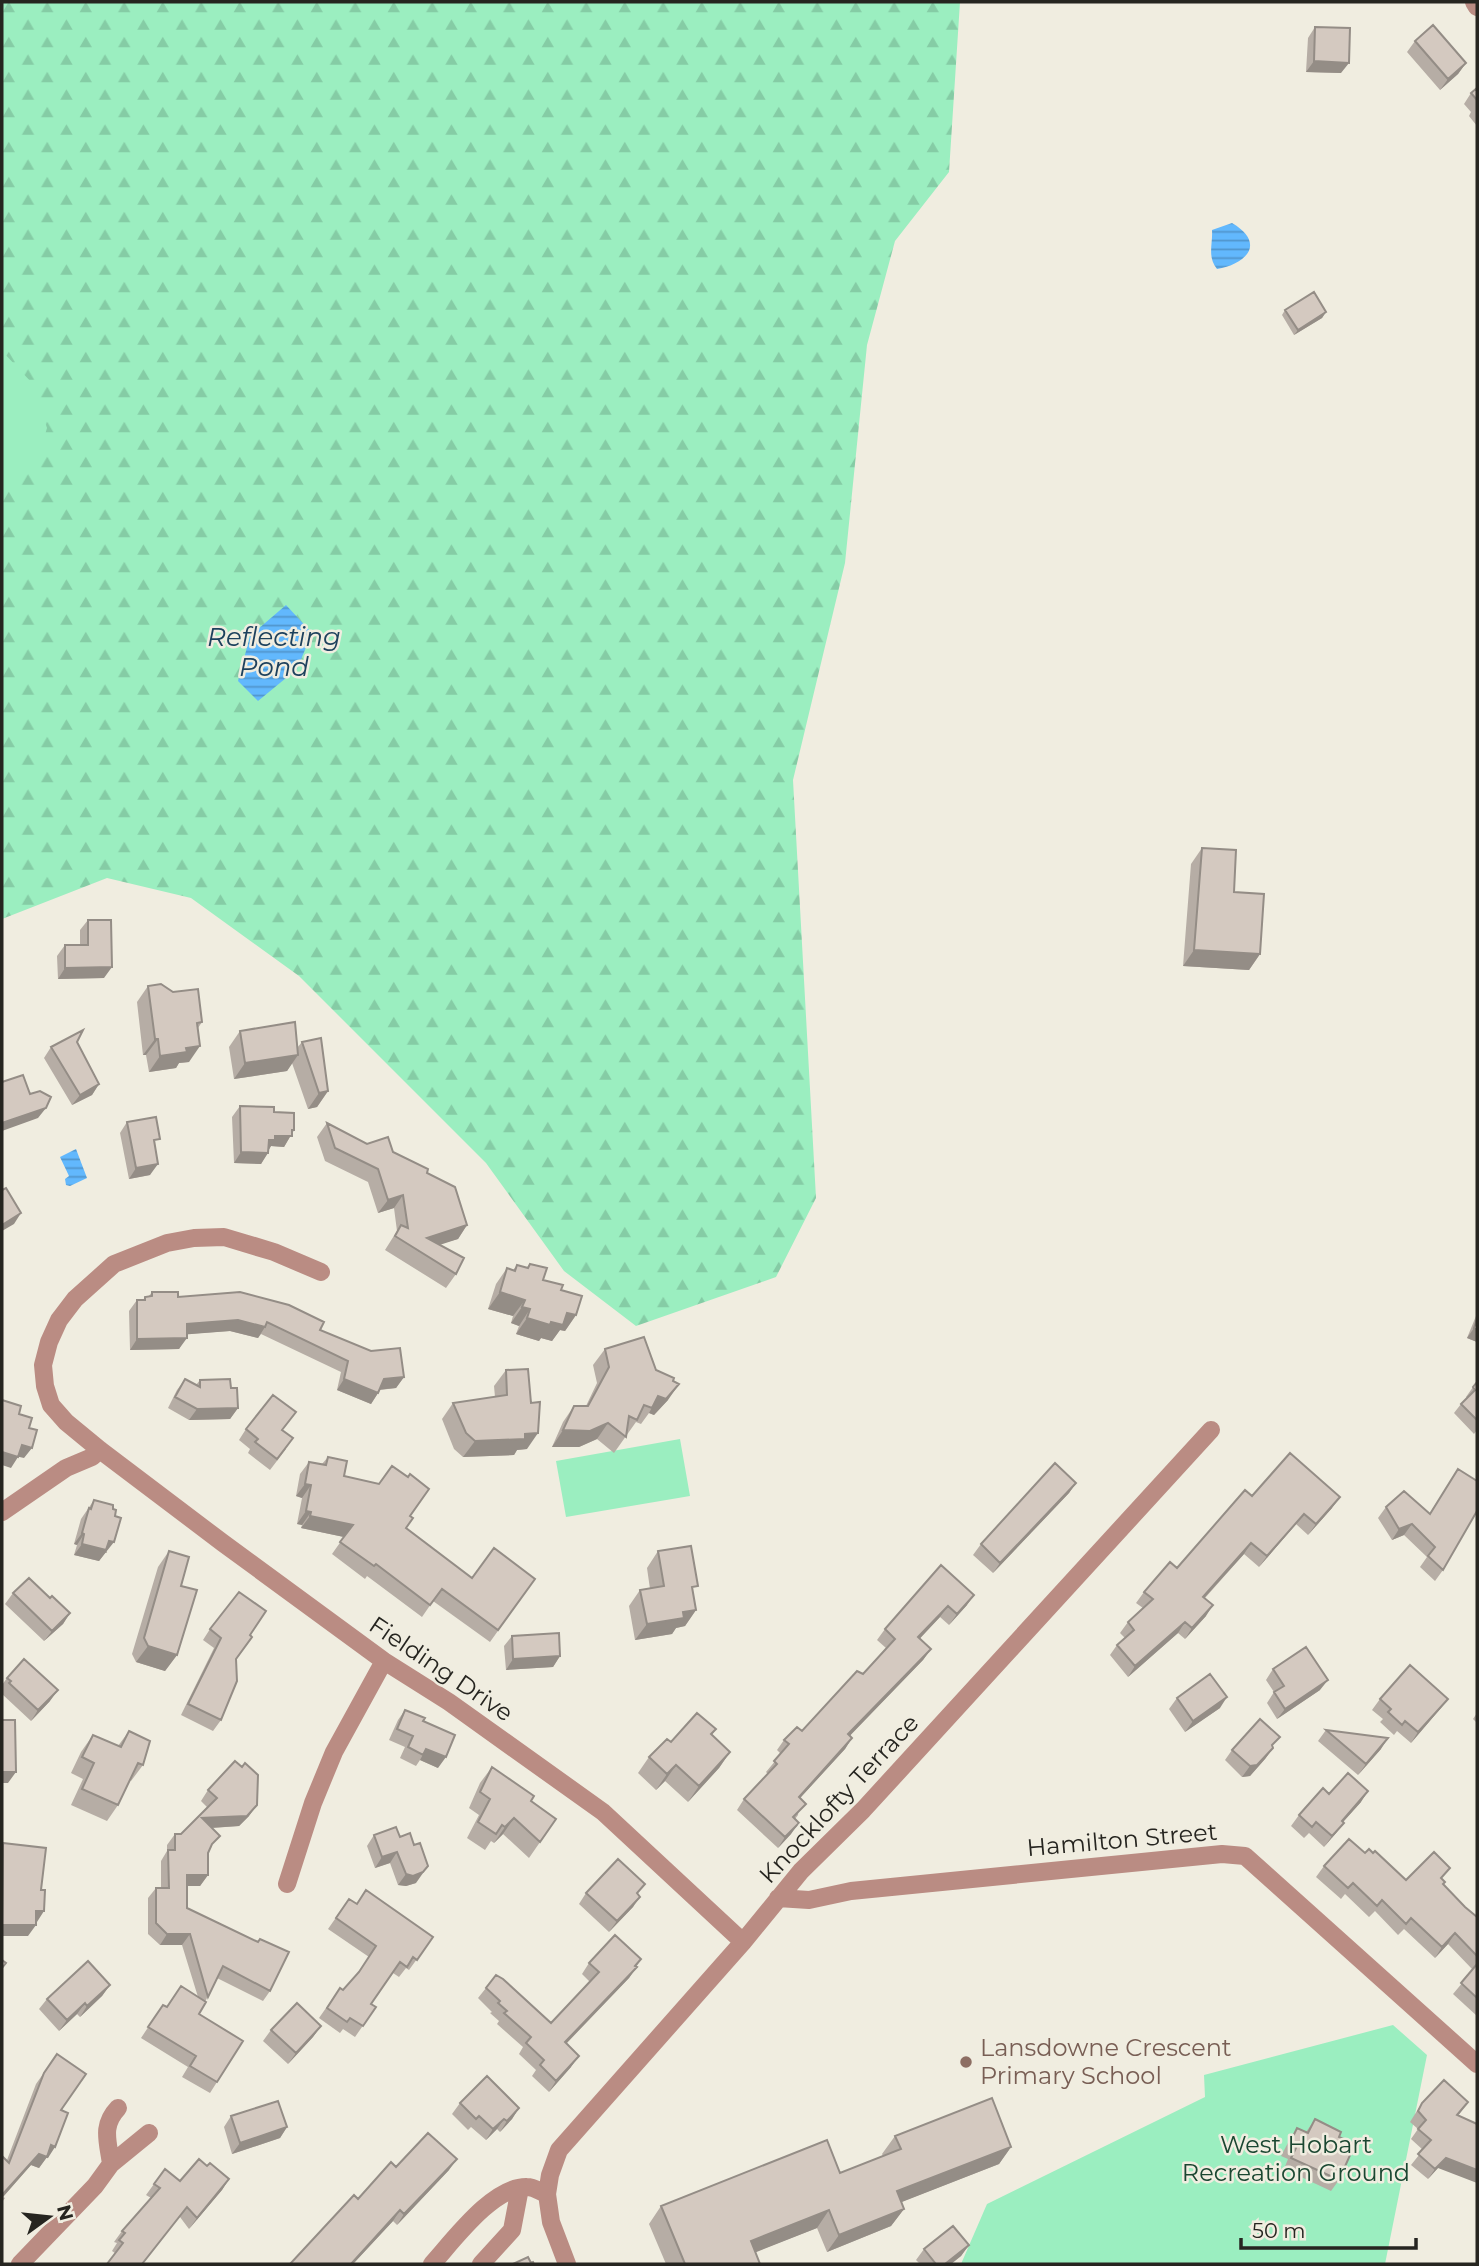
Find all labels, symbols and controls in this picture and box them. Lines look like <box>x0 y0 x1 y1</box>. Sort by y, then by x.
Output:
water label: Reflecting Pond <box>207 621 341 683</box>
street label: Fielding Drive <box>364 1610 519 1727</box>
street label: Knocklofty Terrace <box>753 1708 924 1889</box>
street label: Hamilton Street <box>1025 1817 1219 1862</box>
place label: Lansdowne Crescent Primary School <box>980 2033 1232 2090</box>
marker: Lansdowne Crescent Primary School <box>958 2054 974 2070</box>
park label: West Hobart Recreation Ground <box>1182 2130 1410 2187</box>
north arrow <box>14 2182 84 2252</box>
text: N <box>52 2202 78 2223</box>
scale bar <box>1241 2206 1416 2250</box>
text: 50 m <box>1252 2218 1306 2243</box>

